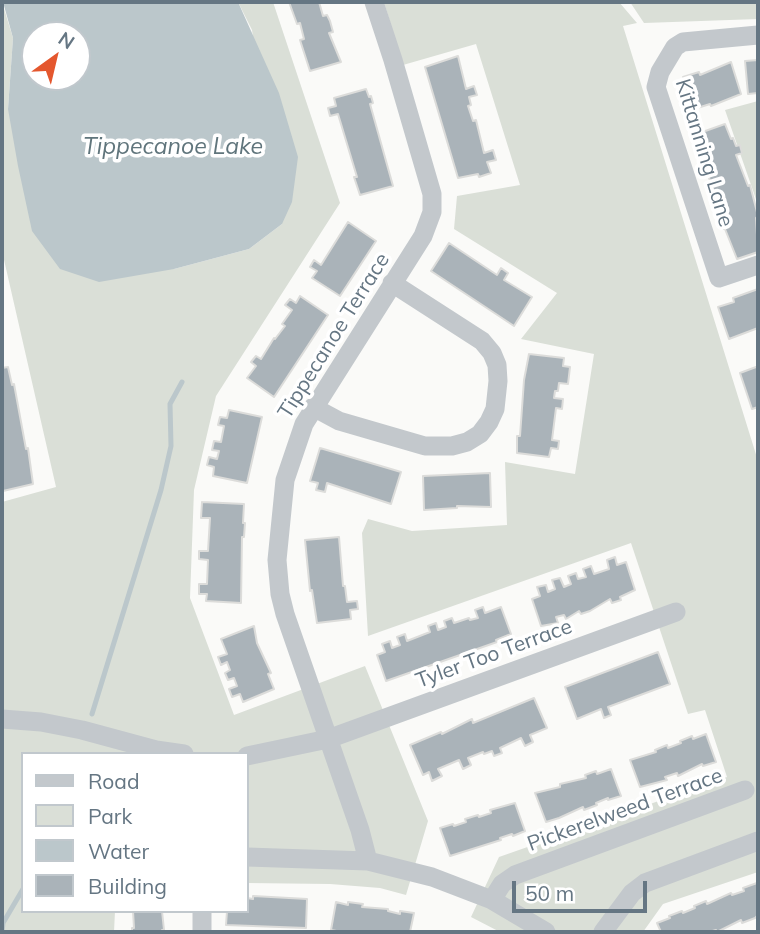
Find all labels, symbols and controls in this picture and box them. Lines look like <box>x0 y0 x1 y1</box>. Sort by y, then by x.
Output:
north arrow <box>21 21 91 91</box>
text: N <box>54 26 79 54</box>
street label: Kittanning Lane <box>670 76 738 230</box>
water label: Tippecanoe Lake <box>83 133 263 161</box>
street label: Tippecanoe Terrace <box>273 249 395 423</box>
street label: Tyler Too Terrace <box>412 614 576 694</box>
legend <box>21 752 248 913</box>
street label: Pickerelweed Terrace <box>524 763 726 857</box>
text: Road <box>88 768 139 794</box>
text: Park <box>88 803 132 829</box>
text: Water <box>88 838 149 864</box>
scale bar <box>515 867 650 911</box>
text: Building <box>88 873 167 899</box>
text: 50 m <box>525 880 574 906</box>

